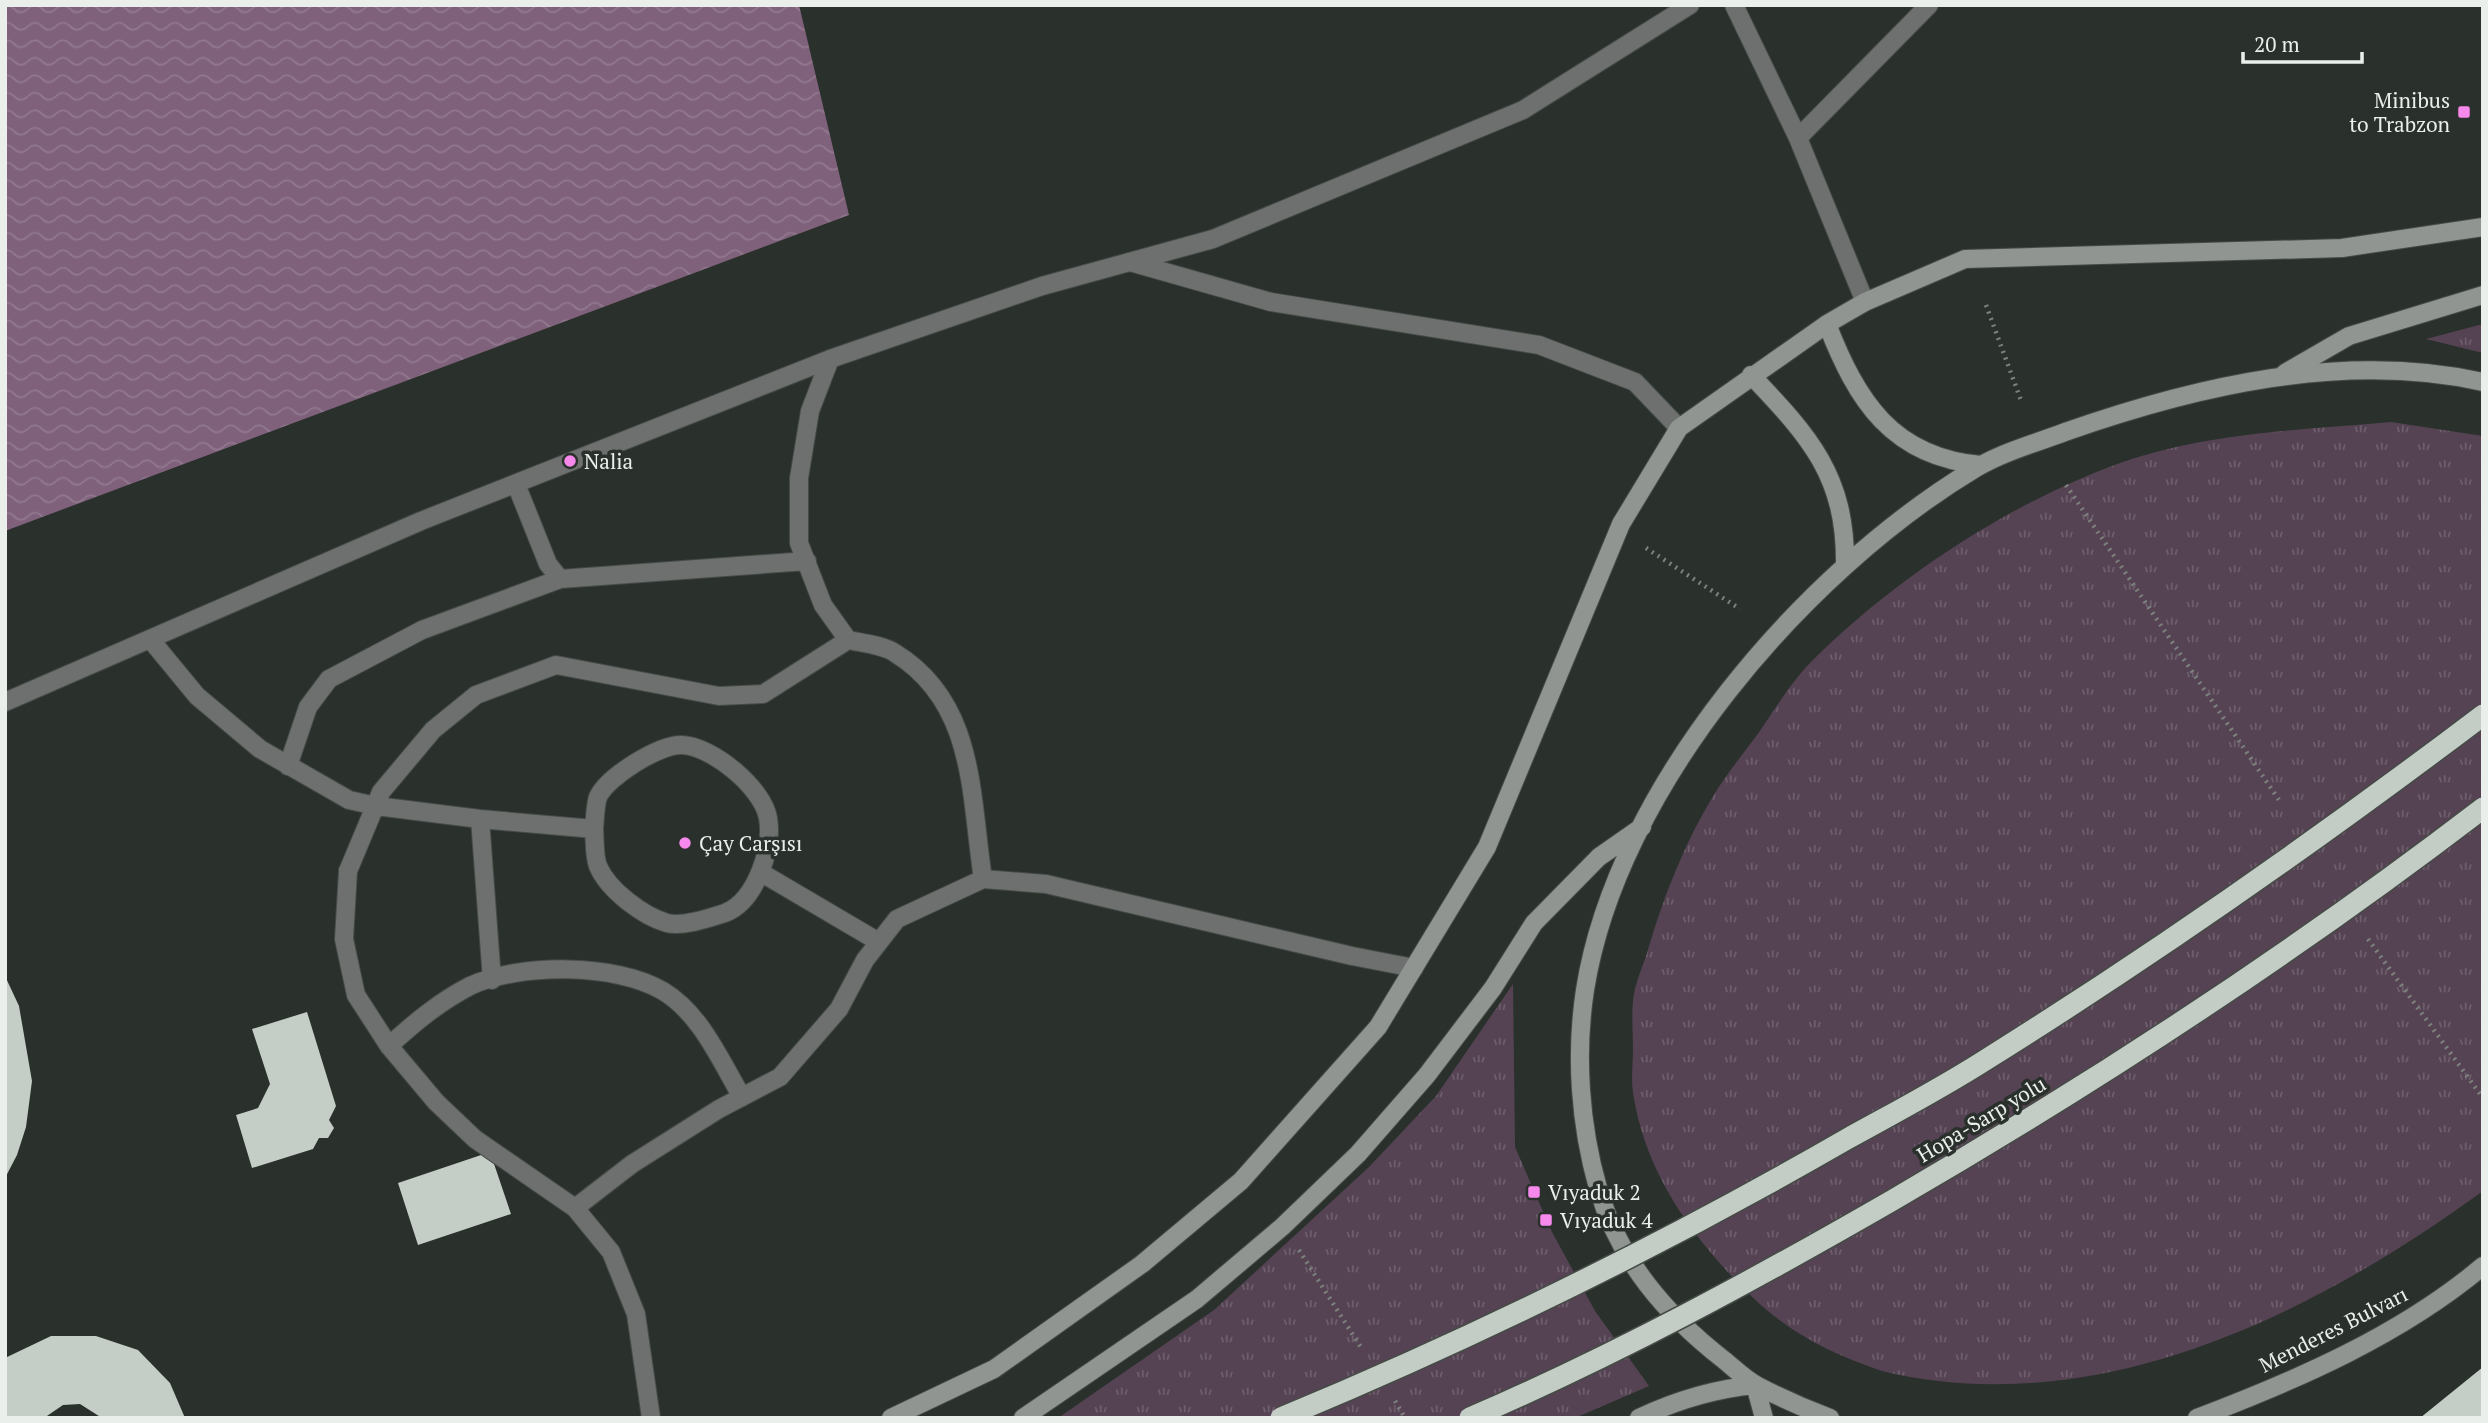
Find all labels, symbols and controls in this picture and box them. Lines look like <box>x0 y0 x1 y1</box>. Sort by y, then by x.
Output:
scale bar <box>2243 21 2362 65</box>
text: 20 m <box>2254 30 2300 58</box>
place label: Minibus to Trabzon <box>2349 86 2451 138</box>
marker: Minibus to Trabzon <box>2456 104 2472 120</box>
place label: Nalia <box>584 447 634 475</box>
marker: Nalia <box>562 453 578 469</box>
place label: Çay Carşısı <box>699 829 802 857</box>
marker: Çay Carşısı <box>677 835 693 851</box>
street label: Hopa-Sarp yolu <box>1911 1070 2051 1168</box>
place label: Vıyaduk 2 <box>1548 1178 1641 1206</box>
marker: Vıyaduk 2 <box>1526 1184 1542 1200</box>
place label: Vıyaduk 4 <box>1560 1206 1654 1234</box>
marker: Vıyaduk 4 <box>1538 1212 1554 1228</box>
street label: Menderes Bulvarı <box>2254 1279 2412 1379</box>

